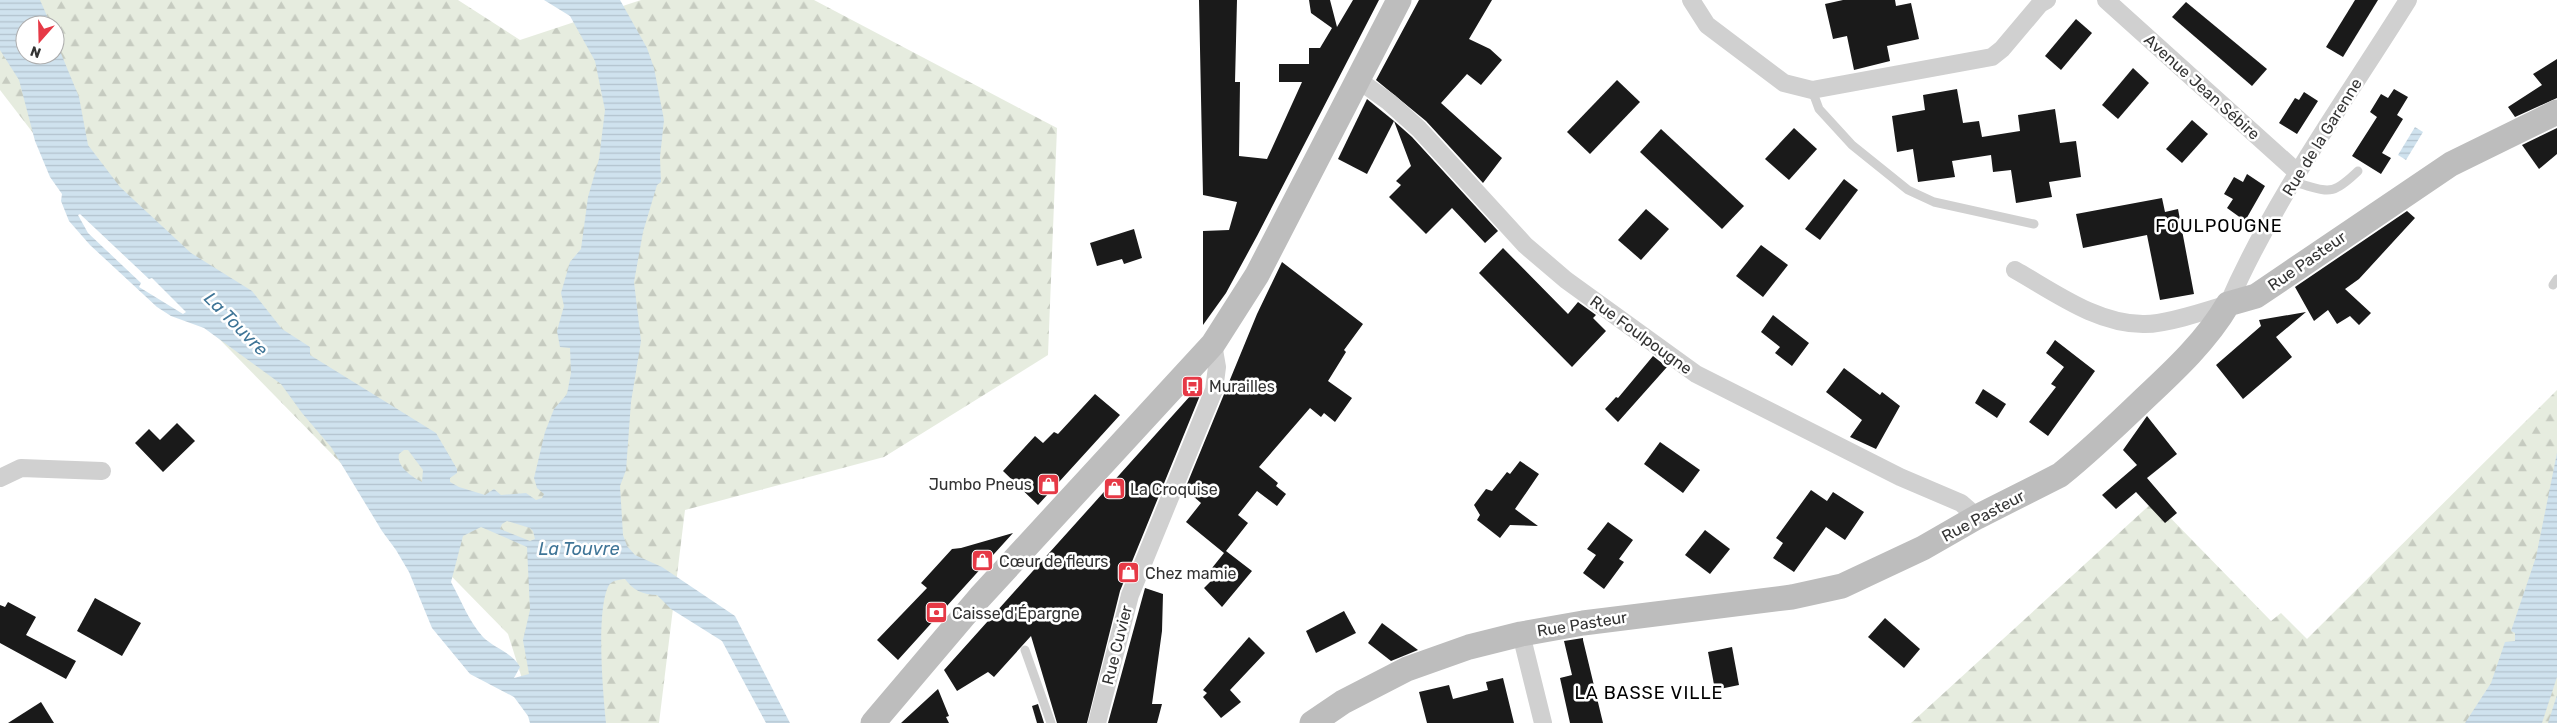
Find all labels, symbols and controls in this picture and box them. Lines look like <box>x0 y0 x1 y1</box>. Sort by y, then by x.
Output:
north arrow <box>15 15 65 65</box>
street label: Avenue Jean Sébire <box>2140 30 2264 144</box>
text: N <box>28 42 43 61</box>
street label: Rue de la Garenne <box>2278 75 2366 199</box>
district label: FOULPOUGNE <box>2155 215 2283 237</box>
street label: Rue Pasteur <box>2264 227 2350 295</box>
water label: La Touvre <box>200 288 272 360</box>
street label: Rue Foulpougne <box>1586 292 1696 378</box>
bus stop icon: Murailles <box>1181 374 1205 398</box>
place label: Murailles <box>1209 377 1275 396</box>
shop icon: Jumbo Pneus <box>1036 472 1060 496</box>
place label: Jumbo Pneus <box>929 475 1032 494</box>
shop icon: La Croquise <box>1102 477 1126 501</box>
place label: La Croquise <box>1130 480 1218 499</box>
street label: Rue Pasteur <box>1938 486 2028 546</box>
water label: La Touvre <box>538 538 620 560</box>
shop icon: Cœur de fleurs <box>971 549 995 573</box>
place label: Cœur de fleurs <box>999 552 1108 571</box>
shop icon: Chez mamie <box>1117 561 1141 585</box>
place label: Chez mamie <box>1145 564 1237 583</box>
bank icon: Caisse d'Épargne <box>924 601 948 625</box>
street label: Rue Cuvier <box>1098 603 1136 687</box>
place label: Caisse d'Épargne <box>952 604 1080 623</box>
street label: Rue Pasteur <box>1536 607 1628 641</box>
district label: LA BASSE VILLE <box>1575 682 1724 704</box>

